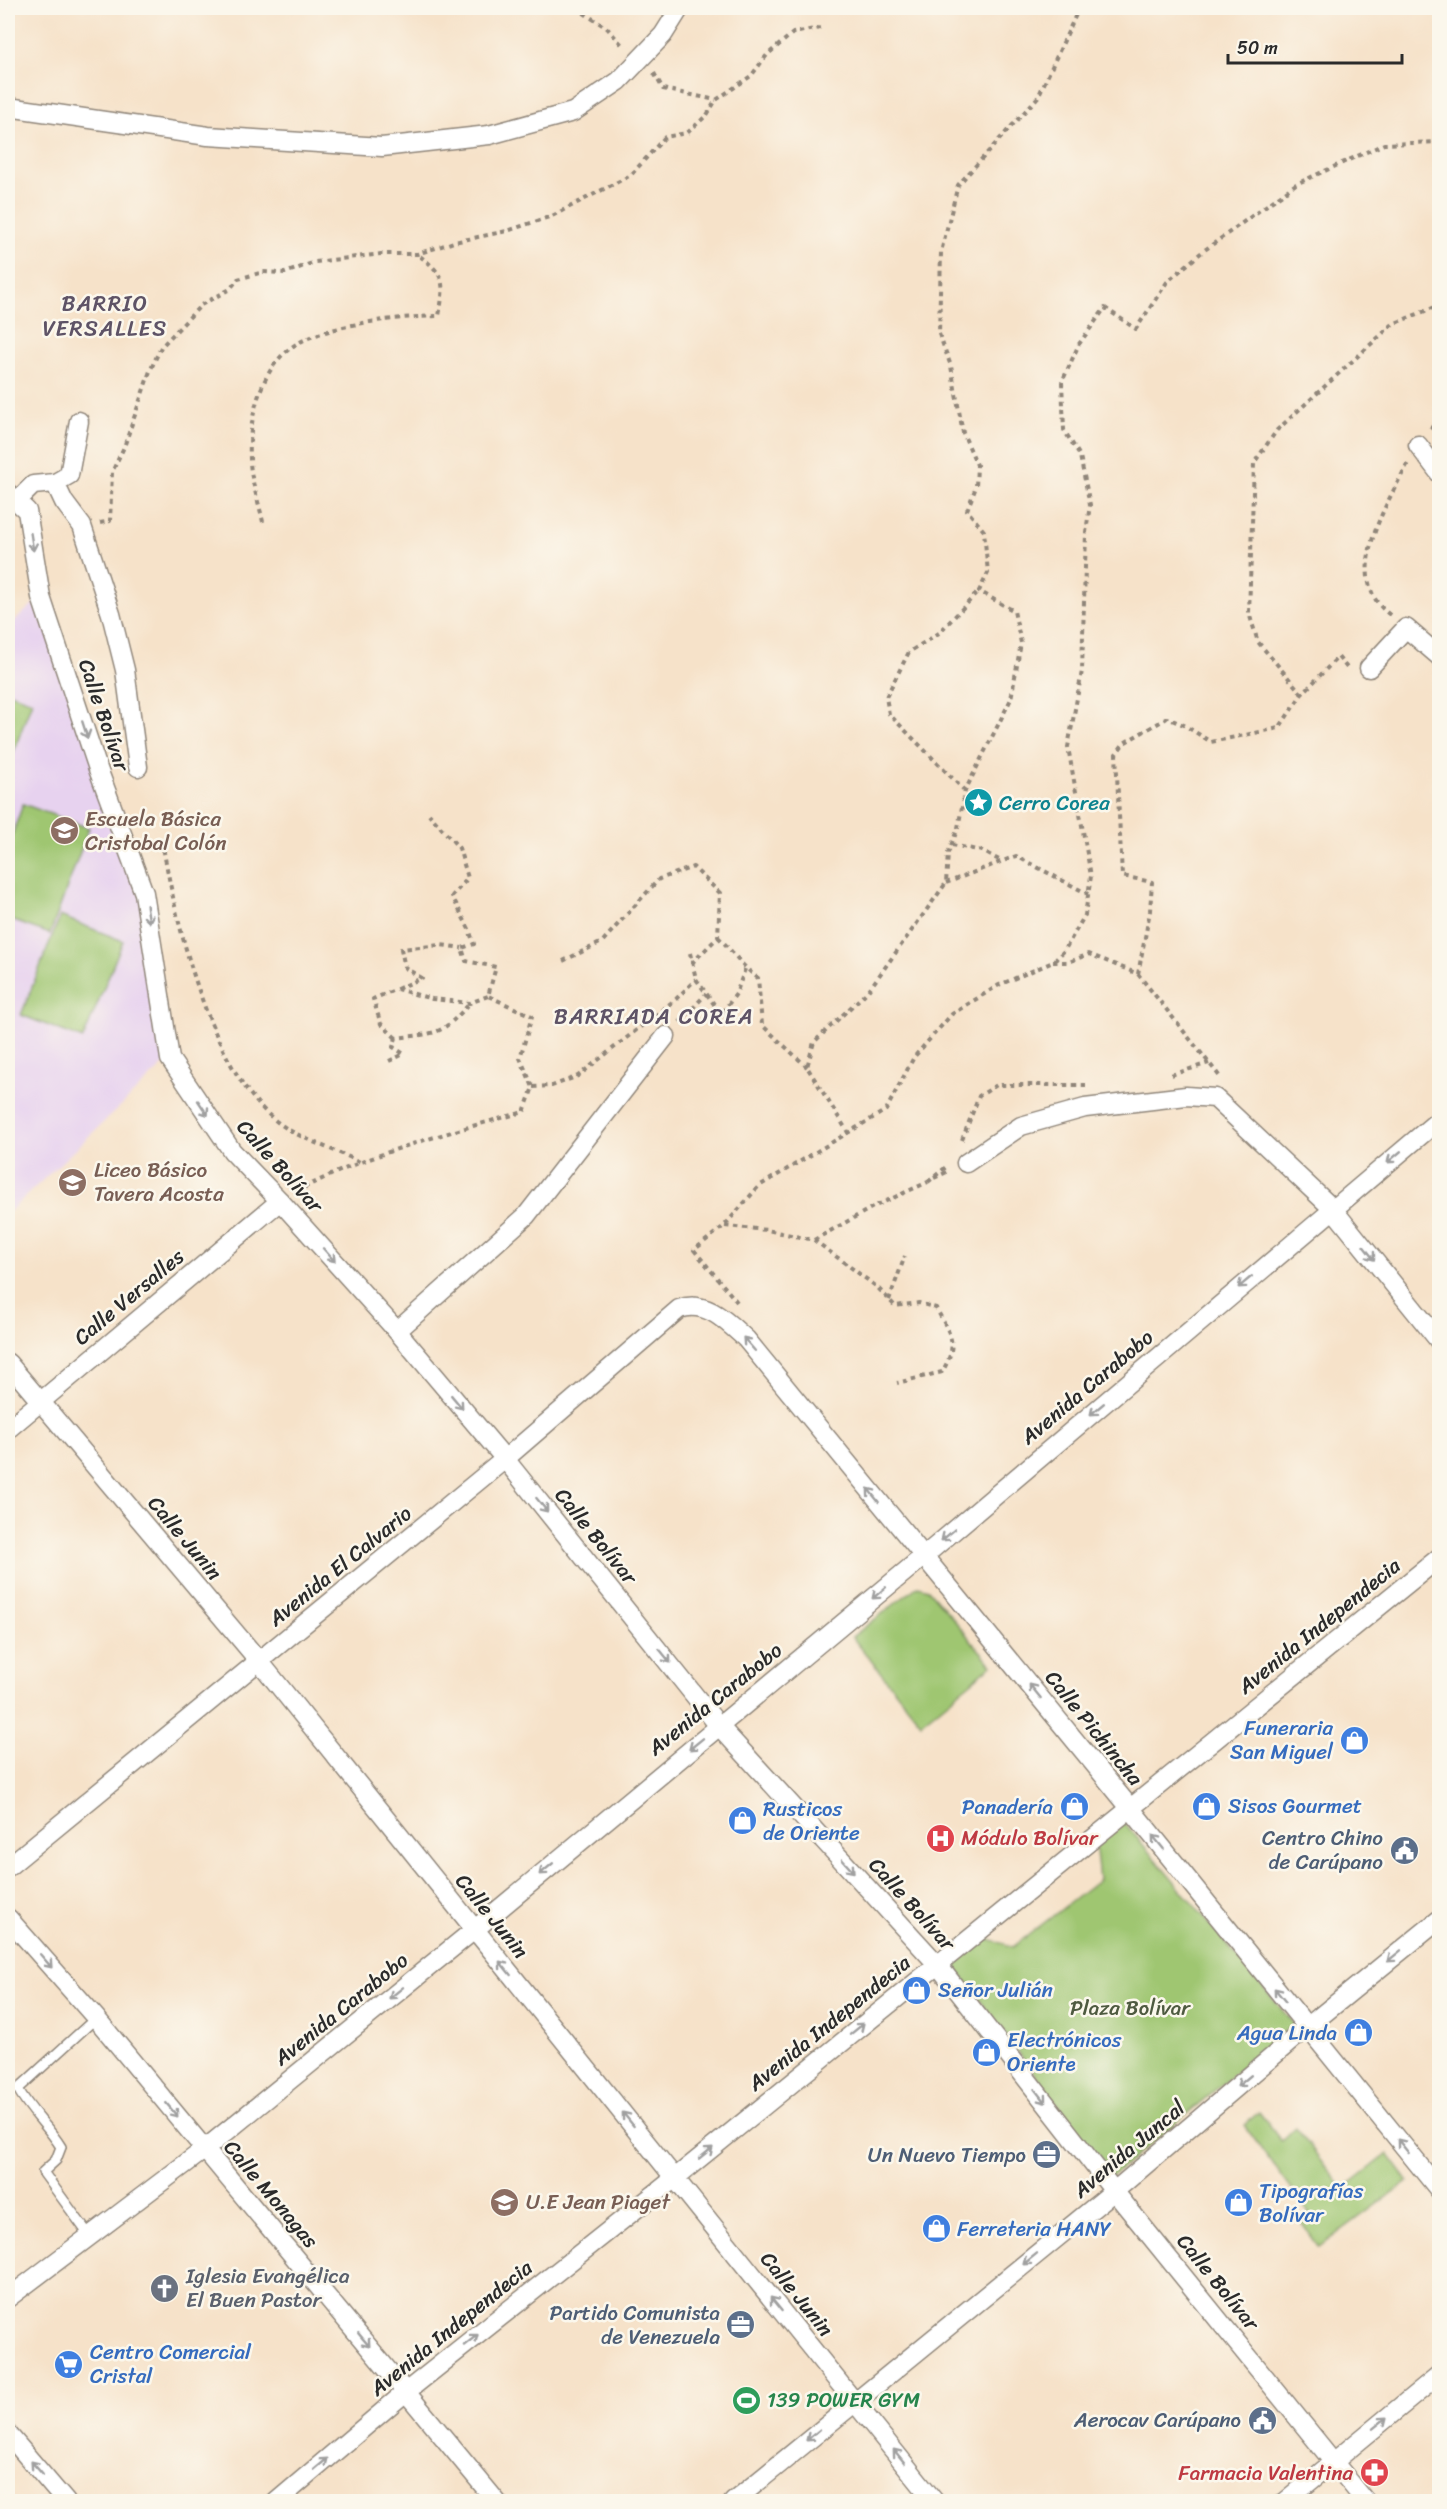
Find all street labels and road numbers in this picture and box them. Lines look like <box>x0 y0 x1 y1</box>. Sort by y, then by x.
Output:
street label: Calle Bolívar <box>67 654 141 778</box>
street label: Calle Bolívar <box>227 1110 334 1223</box>
street label: Calle Versalles <box>65 1239 193 1355</box>
street label: Avenida Carabobo <box>1011 1319 1163 1455</box>
street label: Calle Bolívar <box>545 1479 648 1594</box>
street label: Calle Junin <box>138 1487 232 1589</box>
street label: Avenida El Calvario <box>259 1495 421 1637</box>
street label: Avenida Independecia <box>1228 1548 1409 1705</box>
street label: Avenida Carabobo <box>638 1632 791 1766</box>
street label: Calle Pichincha <box>1035 1661 1153 1795</box>
street label: Calle Bolívar <box>859 1848 966 1961</box>
street label: Calle Junin <box>445 1865 539 1967</box>
street label: Avenida Carabobo <box>264 1942 417 2076</box>
street label: Avenida Independecia <box>738 1945 919 2102</box>
street label: Avenida Juncal <box>1063 2089 1195 2209</box>
street label: Calle Monagas <box>214 2131 329 2257</box>
street label: Calle Bolívar <box>1167 2225 1270 2340</box>
street label: Calle Junin <box>750 2243 844 2345</box>
street label: Avenida Independecia <box>360 2250 541 2407</box>

